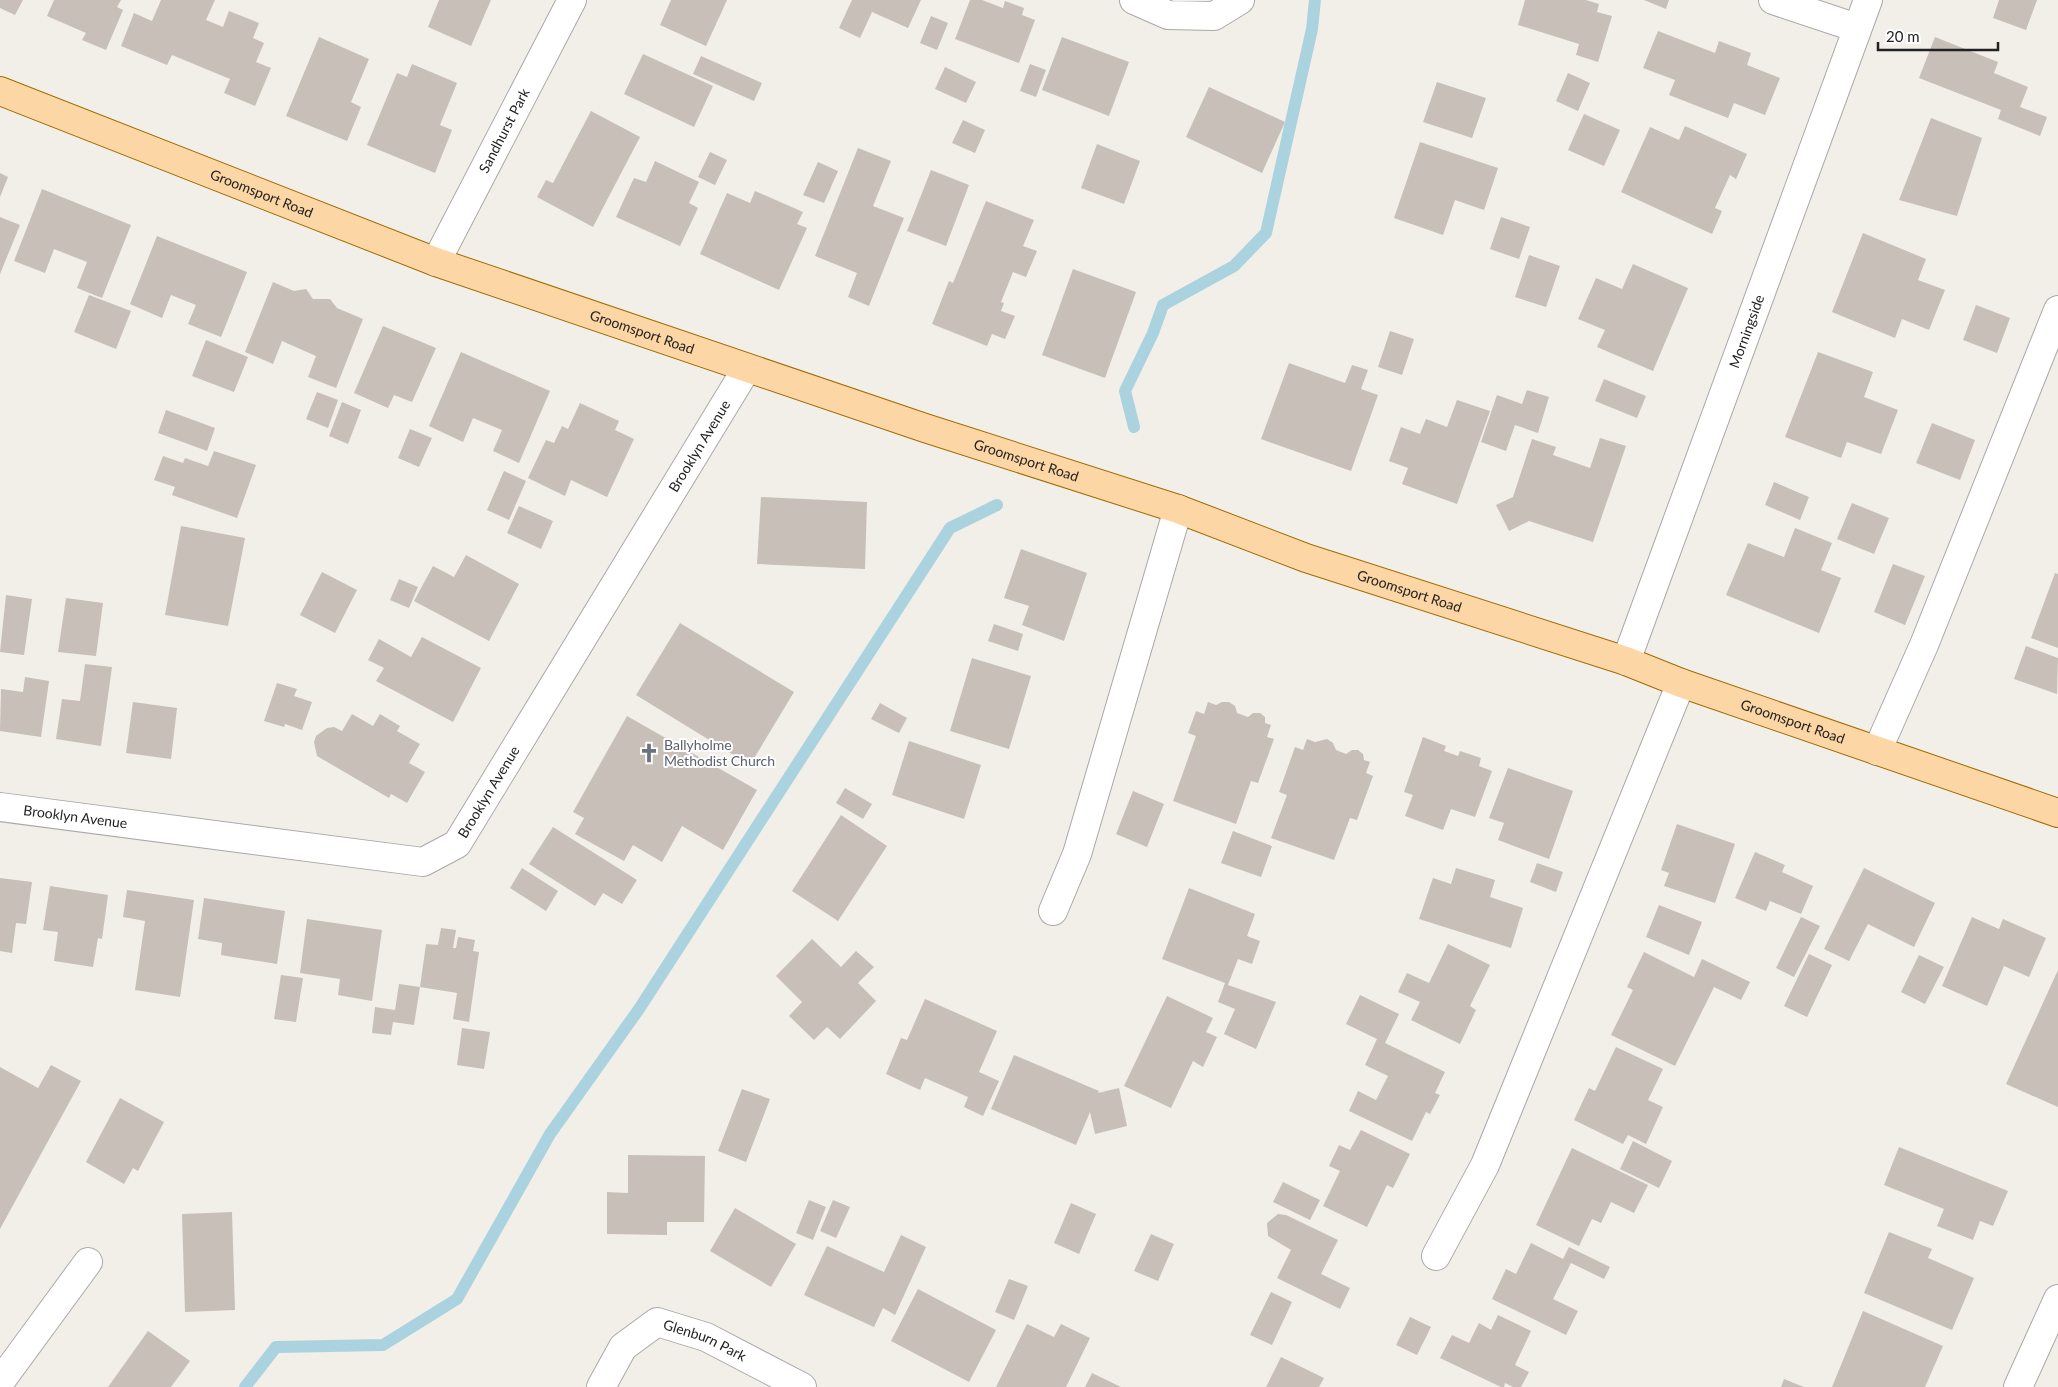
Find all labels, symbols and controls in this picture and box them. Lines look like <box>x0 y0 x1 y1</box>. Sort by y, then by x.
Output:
scale bar <box>1878 20 1998 52</box>
text: 20 m <box>1886 27 1920 45</box>
street label: Sandhurst Park <box>475 84 533 176</box>
street label: Groomsport Road <box>208 165 316 221</box>
street label: Morningside <box>1725 292 1767 370</box>
street label: Groomsport Road <box>588 306 697 357</box>
street label: Brooklyn Avenue <box>665 397 733 495</box>
street label: Groomsport Road <box>972 435 1081 485</box>
street label: Groomsport Road <box>1355 566 1464 616</box>
street label: Groomsport Road <box>1739 695 1847 747</box>
place label: Ballyholme Methodist Church <box>664 736 775 769</box>
church icon: Ballyholme Methodist Church <box>638 742 660 764</box>
street label: Brooklyn Avenue <box>454 743 523 841</box>
street label: Brooklyn Avenue <box>22 801 128 831</box>
street label: Glenburn Park <box>661 1315 750 1365</box>

